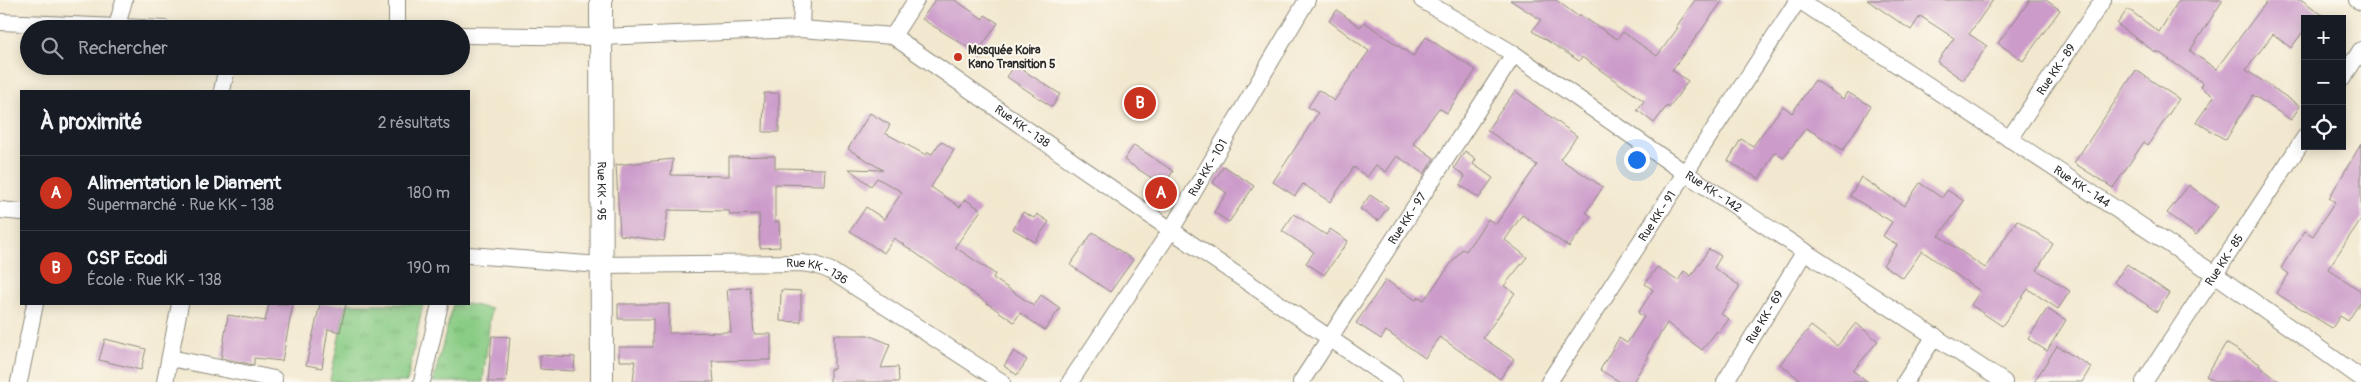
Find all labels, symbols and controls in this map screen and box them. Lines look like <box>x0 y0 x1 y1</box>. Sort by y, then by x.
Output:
map controls <box>2301 15 2346 150</box>
button: + <box>2301 15 2346 60</box>
search box <box>20 20 470 75</box>
icon: search <box>38 34 66 62</box>
text: Rechercher <box>78 36 168 60</box>
street label: Rue KK - 89 <box>2033 41 2079 98</box>
place label: Mosquée Koira Kano Transition 5 <box>968 43 1056 72</box>
marker: Mosquée Koira Kano Transition 5 <box>952 51 964 63</box>
button: − <box>2301 60 2346 105</box>
pin: B <box>1124 84 1156 122</box>
street label: Rue KK - 138 <box>992 102 1053 151</box>
button: locate <box>2301 105 2346 150</box>
text: À proximité <box>40 109 143 136</box>
text: 2 résultats <box>378 113 450 133</box>
street label: Rue KK - 101 <box>1185 136 1231 199</box>
your location <box>1624 147 1650 173</box>
street label: Rue KK - 95 <box>594 161 609 221</box>
street label: Rue KK - 144 <box>2051 162 2113 211</box>
street label: Rue KK - 142 <box>1682 168 1745 216</box>
text: Alimentation le Diament <box>87 171 281 195</box>
pin: A <box>1145 174 1177 212</box>
text: A <box>51 183 61 203</box>
text: 180 m <box>407 183 450 203</box>
street label: Rue KK - 91 <box>1635 188 1679 244</box>
street label: Rue KK - 97 <box>1385 189 1430 247</box>
text: Supermarché · Rue KK - 138 <box>87 195 274 215</box>
street label: Rue KK - 85 <box>2202 231 2247 289</box>
text: CSP Ecodi <box>87 246 167 270</box>
street label: Rue KK - 136 <box>786 255 851 287</box>
text: B <box>51 258 61 278</box>
text: 190 m <box>407 258 450 278</box>
text: École · Rue KK - 138 <box>87 270 221 290</box>
street label: Rue KK - 69 <box>1743 288 1787 346</box>

